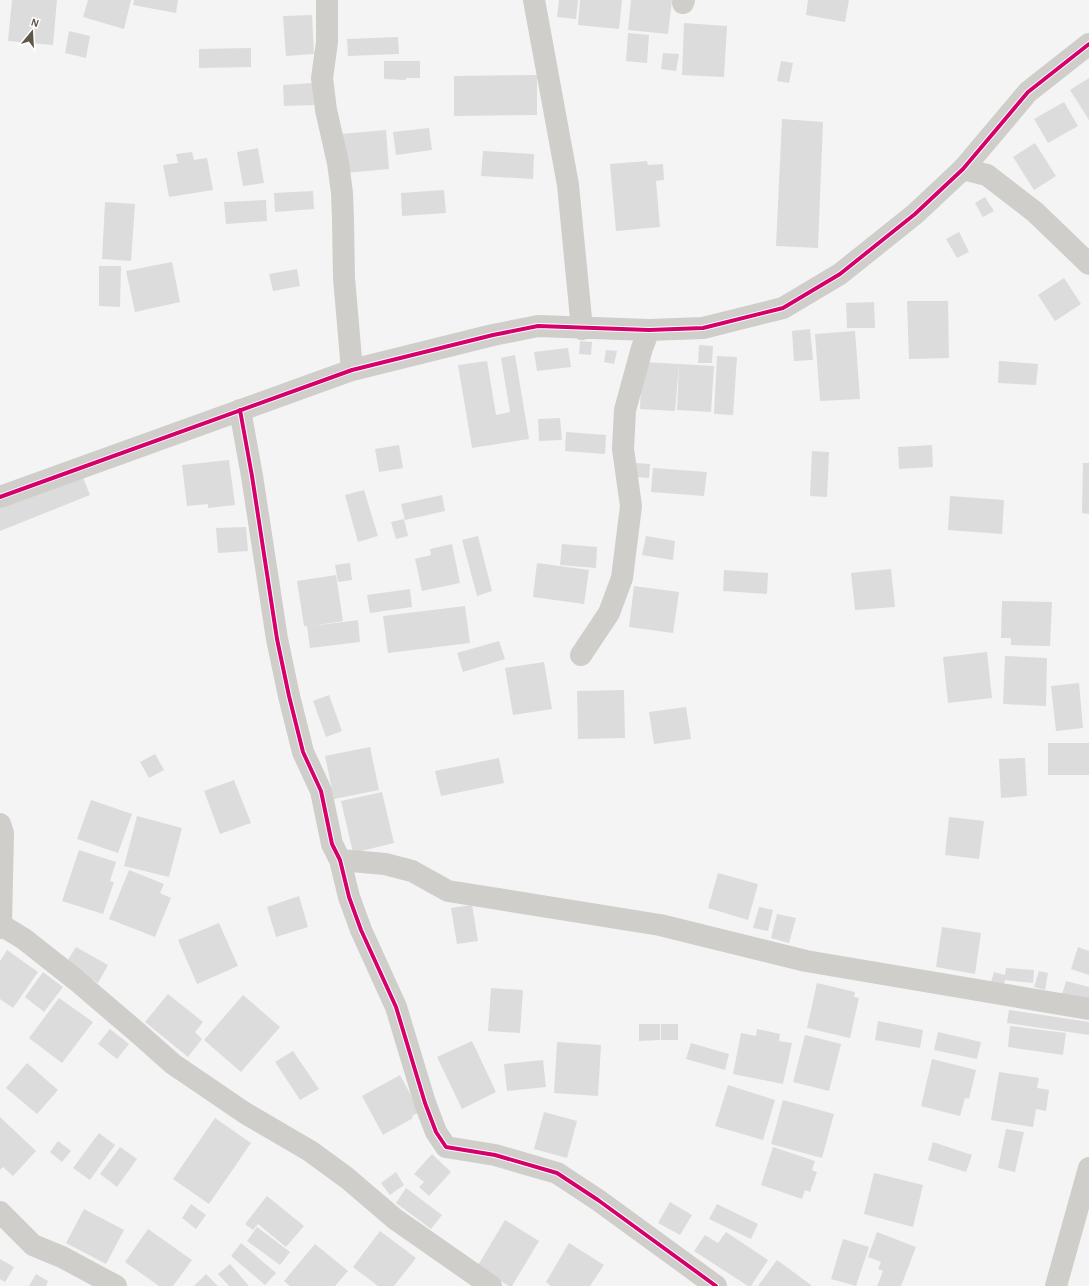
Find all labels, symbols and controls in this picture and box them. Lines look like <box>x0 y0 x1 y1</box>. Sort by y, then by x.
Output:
north arrow <box>12 12 52 52</box>
text: N <box>30 17 40 29</box>

